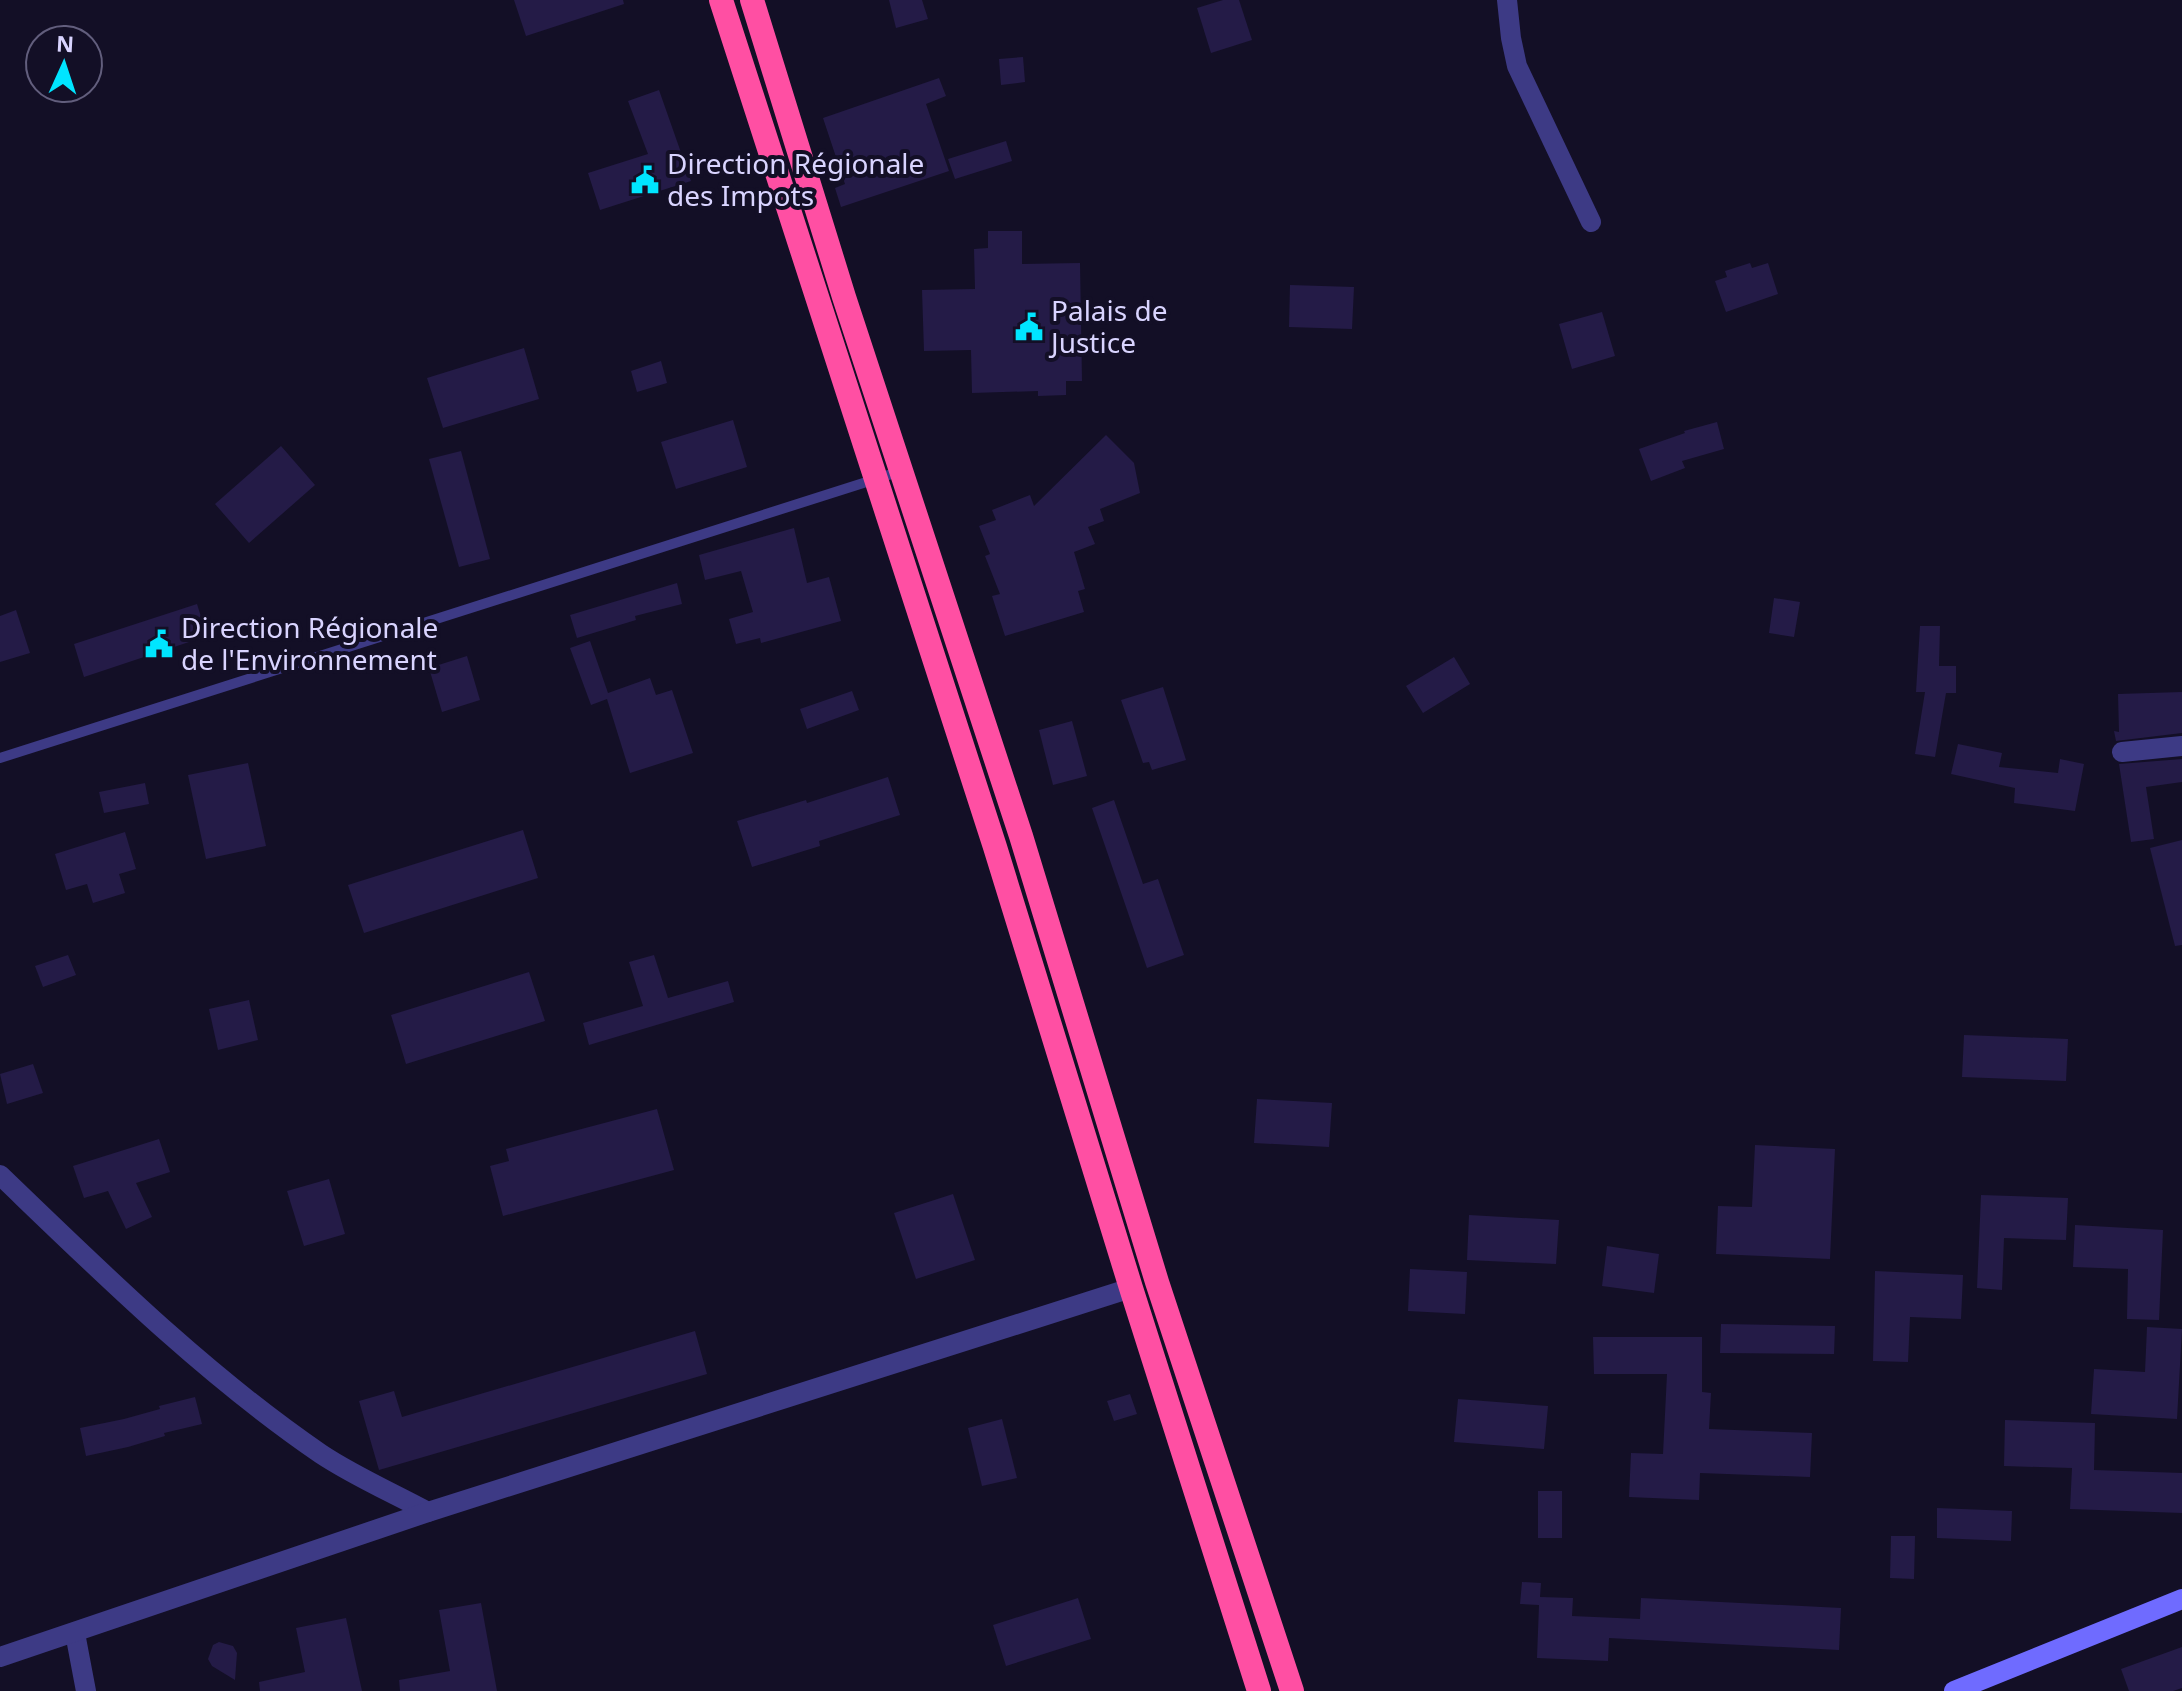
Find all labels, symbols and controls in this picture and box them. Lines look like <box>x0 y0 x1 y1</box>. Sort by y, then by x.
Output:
north arrow <box>24 24 104 104</box>
text: N <box>55 28 75 58</box>
place label: Direction Régionale des Impots <box>667 144 924 214</box>
public building icon: Direction Régionale des Impots <box>630 165 660 195</box>
place label: Palais de Justice <box>1048 291 1168 361</box>
public building icon: Palais de Justice <box>1014 312 1044 342</box>
place label: Direction Régionale de l'Environnement <box>181 608 438 678</box>
public building icon: Direction Régionale de l'Environnement <box>144 629 174 659</box>

